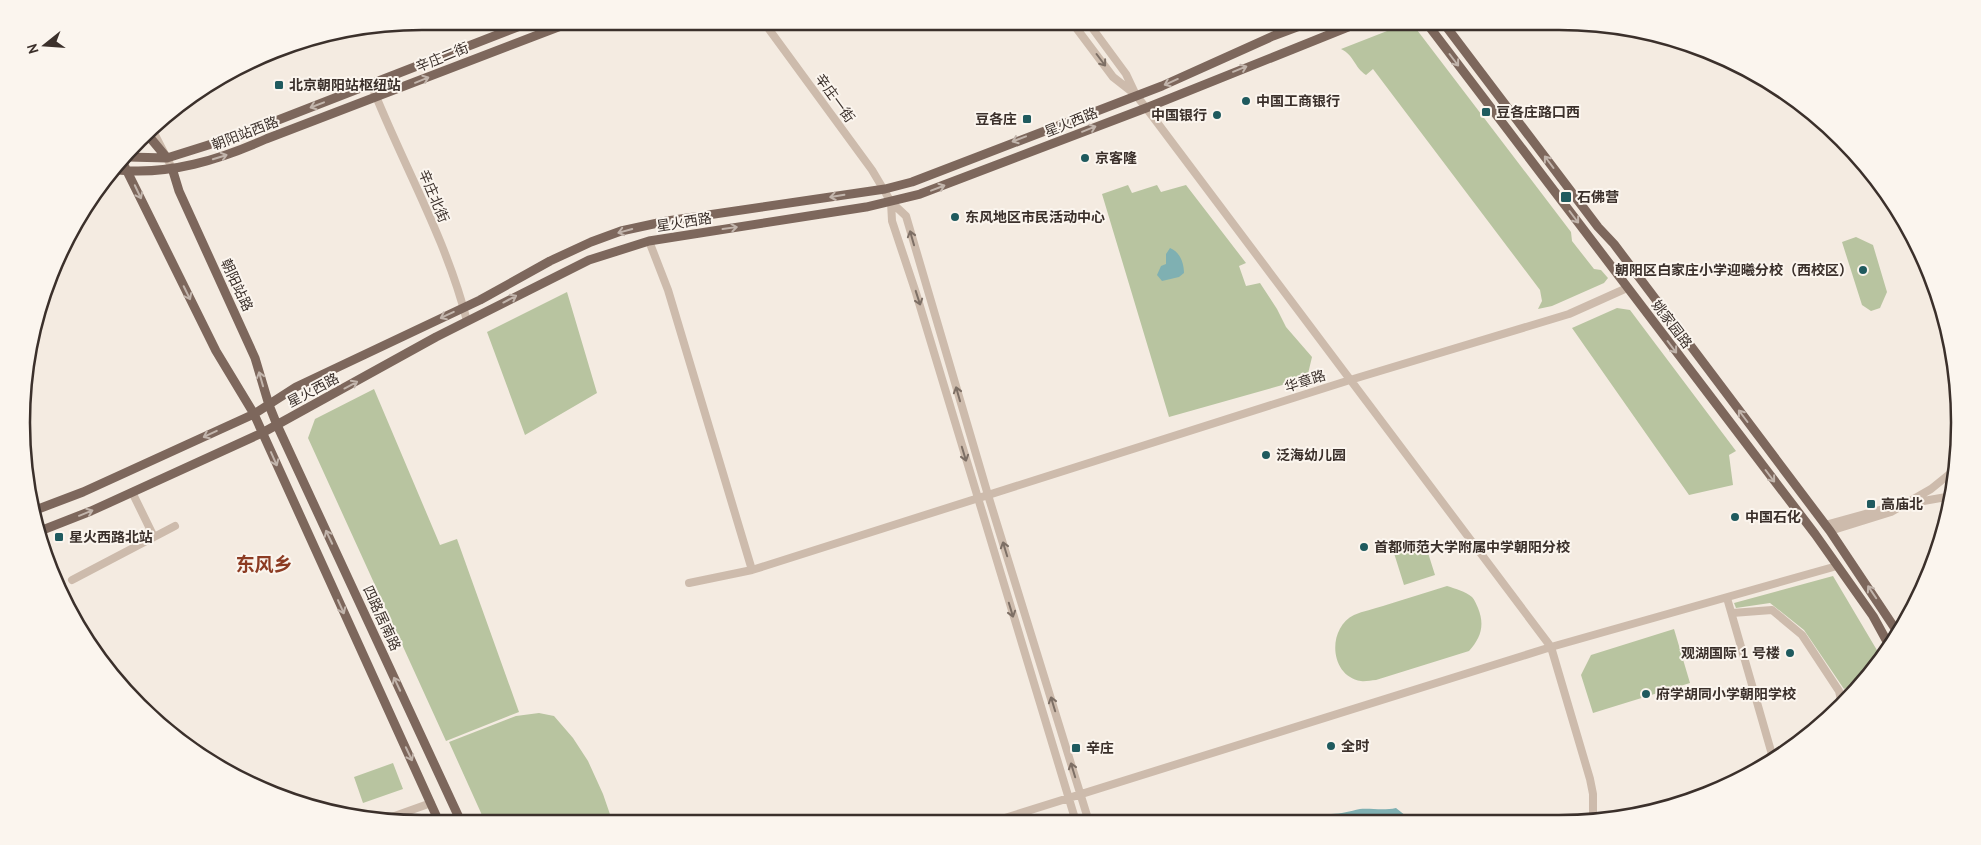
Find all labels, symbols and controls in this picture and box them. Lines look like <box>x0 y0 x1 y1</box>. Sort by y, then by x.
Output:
north arrow <box>20 20 70 70</box>
street label: 辛庄二街 <box>413 38 471 76</box>
text: N <box>23 42 43 56</box>
one-way arrow <box>1096 53 1106 67</box>
one-way arrow <box>1449 53 1459 67</box>
one-way arrow <box>1233 64 1248 73</box>
street label: 辛庄一街 <box>811 70 859 126</box>
one-way arrow <box>414 75 429 84</box>
place label: 北京朝阳站枢纽站 <box>289 76 401 94</box>
one-way arrow <box>1164 77 1179 87</box>
marker: 北京朝阳站枢纽站 <box>273 79 285 91</box>
place label: 中国工商银行 <box>1256 92 1340 110</box>
marker: 中国工商银行 <box>1240 95 1252 107</box>
one-way arrow <box>310 101 325 110</box>
street label: 星火西路 <box>1042 103 1100 141</box>
place label: 豆各庄路口西 <box>1496 103 1580 121</box>
place label: 中国银行 <box>1151 106 1207 124</box>
marker: 豆各庄路口西 <box>1480 106 1492 118</box>
marker: 中国银行 <box>1211 109 1223 121</box>
place label: 豆各庄 <box>975 110 1017 128</box>
street label: 朝阳站西路 <box>209 112 281 154</box>
marker: 豆各庄 <box>1021 113 1033 125</box>
one-way arrow <box>1081 124 1096 133</box>
one-way arrow <box>1012 135 1027 145</box>
place label: 京客隆 <box>1095 149 1137 167</box>
one-way arrow <box>211 152 227 162</box>
marker: 京客隆 <box>1079 152 1091 164</box>
one-way arrow <box>1544 155 1554 169</box>
street label: 辛庄北街 <box>415 167 453 225</box>
one-way arrow <box>930 183 945 192</box>
one-way arrow <box>133 184 143 199</box>
place label: 石佛营 <box>1577 188 1619 206</box>
marker: 石佛营 <box>1559 190 1573 204</box>
one-way arrow <box>829 192 845 202</box>
place label: 东风地区市民活动中心 <box>965 208 1105 226</box>
street label: 星火西路 <box>655 209 713 235</box>
one-way arrow <box>1568 210 1579 223</box>
marker: 东风地区市民活动中心 <box>949 211 961 223</box>
one-way arrow <box>721 223 737 233</box>
one-way arrow <box>617 226 633 236</box>
one-way arrow <box>907 230 917 246</box>
street label: 朝阳站路 <box>217 256 257 314</box>
place label: 朝阳区白家庄小学迎曦分校（西校区） <box>1615 261 1853 279</box>
marker: 朝阳区白家庄小学迎曦分校（西校区） <box>1857 264 1869 276</box>
one-way arrow <box>183 285 192 300</box>
one-way arrow <box>913 290 923 306</box>
one-way arrow <box>502 294 517 303</box>
street label: 姚家园路 <box>1648 296 1696 352</box>
one-way arrow <box>440 311 455 321</box>
one-way arrow <box>1667 340 1677 354</box>
street label: 华章路 <box>1282 366 1328 396</box>
street label: 星火西路 <box>284 369 342 411</box>
one-way arrow <box>256 371 266 387</box>
one-way arrow <box>343 380 358 390</box>
one-way arrow <box>953 386 963 402</box>
one-way arrow <box>1738 410 1749 423</box>
one-way arrow <box>203 430 218 440</box>
one-way arrow <box>960 446 970 462</box>
place label: 泛海幼儿园 <box>1276 446 1346 464</box>
marker: 泛海幼儿园 <box>1260 449 1272 461</box>
one-way arrow <box>269 451 279 466</box>
one-way arrow <box>1765 469 1776 482</box>
place label: 高庙北 <box>1881 495 1923 513</box>
marker: 高庙北 <box>1865 498 1877 510</box>
one-way arrow <box>78 508 93 518</box>
place label: 中国石化 <box>1745 508 1801 526</box>
marker: 中国石化 <box>1729 511 1741 523</box>
place label: 星火西路北站 <box>69 528 153 546</box>
one-way arrow <box>324 529 334 544</box>
marker: 星火西路北站 <box>53 531 65 543</box>
place label: 首都师范大学附属中学朝阳分校 <box>1374 538 1570 556</box>
marker: 首都师范大学附属中学朝阳分校 <box>1358 541 1370 553</box>
one-way arrow <box>999 542 1009 558</box>
district label: 东风乡 <box>235 552 293 576</box>
street label: 四路居南路 <box>359 582 405 654</box>
one-way arrow <box>1866 586 1876 600</box>
one-way arrow <box>337 599 347 614</box>
one-way arrow <box>1007 601 1017 617</box>
place label: 观湖国际 1 号楼 <box>1681 644 1780 662</box>
marker: 观湖国际 1 号楼 <box>1784 647 1796 659</box>
one-way arrow <box>392 677 402 692</box>
place label: 府学胡同小学朝阳学校 <box>1656 685 1796 703</box>
marker: 府学胡同小学朝阳学校 <box>1640 688 1652 700</box>
one-way arrow <box>1047 697 1057 713</box>
place label: 全时 <box>1341 737 1370 755</box>
place label: 辛庄 <box>1086 739 1114 757</box>
marker: 全时 <box>1325 740 1337 752</box>
marker: 辛庄 <box>1070 742 1082 754</box>
one-way arrow <box>404 746 414 761</box>
one-way arrow <box>1067 762 1077 778</box>

